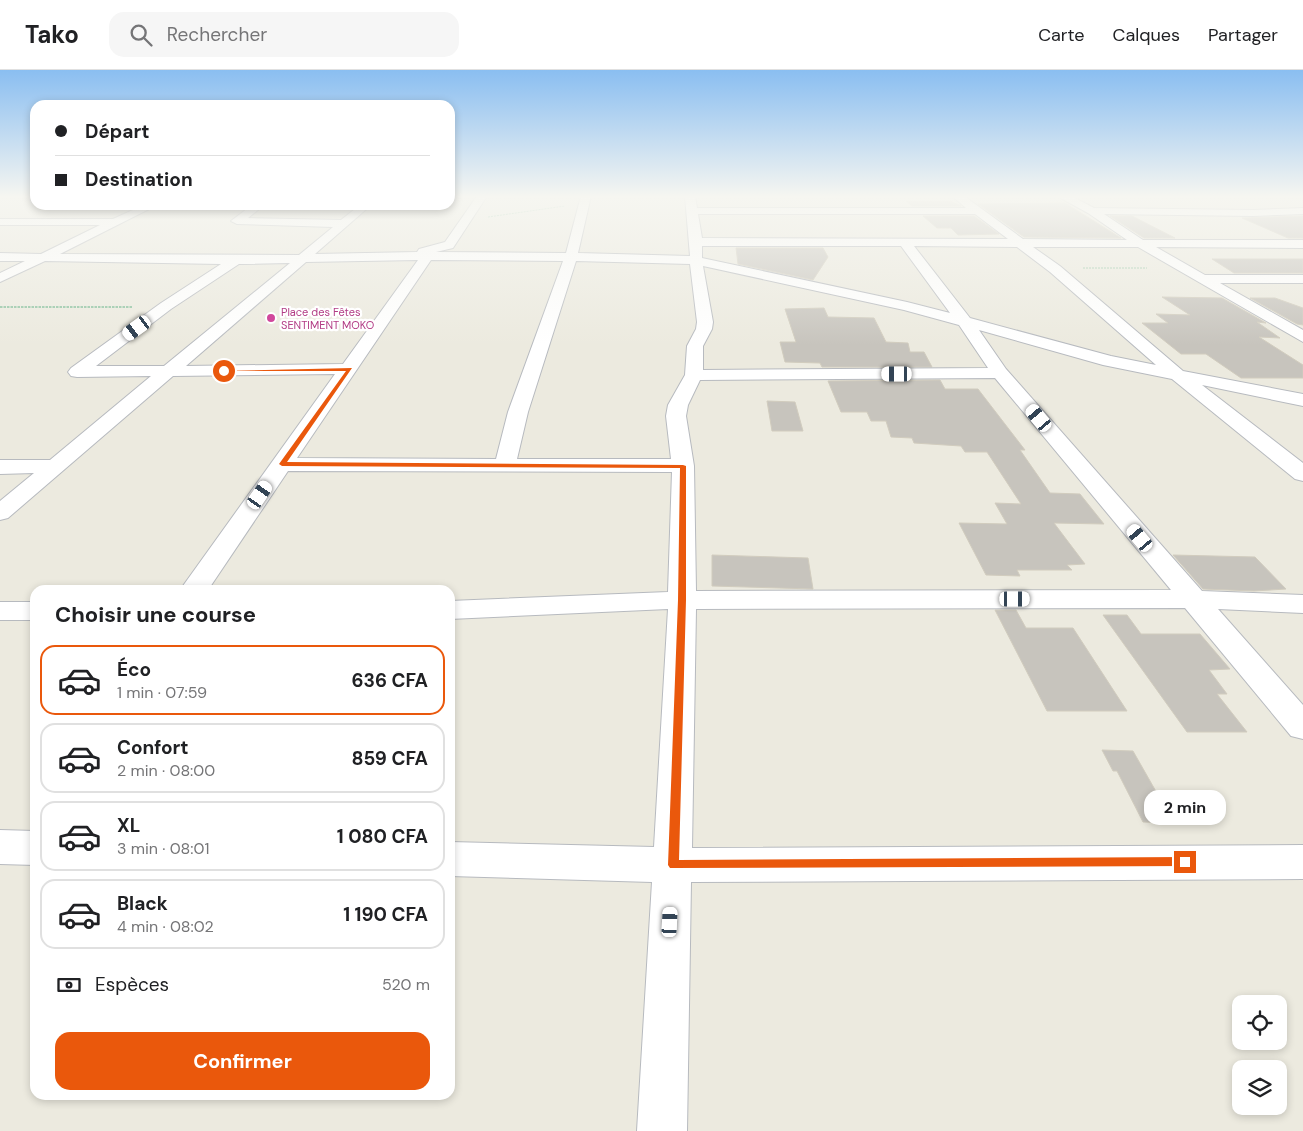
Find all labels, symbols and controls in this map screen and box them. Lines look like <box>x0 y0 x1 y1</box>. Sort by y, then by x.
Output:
search box <box>109 12 459 57</box>
text: Tako <box>25 19 79 50</box>
icon: search <box>127 21 155 49</box>
text: Rechercher <box>167 22 267 47</box>
text: Carte <box>1038 23 1085 47</box>
text: Calques <box>1113 23 1180 47</box>
text: Partager <box>1208 23 1278 47</box>
text: Départ <box>85 119 149 144</box>
text: Destination <box>85 167 193 192</box>
place label: Place des Fêtes SENTIMENT MOKO <box>281 305 374 332</box>
marker: Place des Fêtes SENTIMENT MOKO <box>265 312 277 324</box>
car <box>120 313 153 343</box>
route start <box>213 360 235 382</box>
car <box>882 367 912 382</box>
car <box>1023 402 1054 434</box>
car <box>245 478 274 512</box>
car <box>1124 522 1155 554</box>
car <box>1000 592 1030 607</box>
text: Choisir une course <box>55 600 256 629</box>
text: Éco <box>117 657 151 682</box>
icon: car <box>57 658 102 703</box>
text: 636 CFA <box>351 668 428 693</box>
text: 1 min · 07:59 <box>117 682 207 703</box>
text: Confort <box>117 735 189 760</box>
icon: car <box>57 736 102 781</box>
text: 859 CFA <box>351 746 428 771</box>
text: 2 min · 08:00 <box>117 760 215 781</box>
callout: 2 min <box>1144 790 1226 824</box>
text: 2 min <box>1164 797 1206 818</box>
text: XL <box>117 813 140 838</box>
icon: car <box>57 814 102 859</box>
text: 1 080 CFA <box>337 824 428 849</box>
text: 3 min · 08:01 <box>117 838 210 859</box>
route end <box>1174 851 1196 873</box>
text: Black <box>117 891 168 916</box>
icon: car <box>57 892 102 937</box>
text: 1 190 CFA <box>343 902 428 927</box>
car <box>661 907 678 937</box>
text: 4 min · 08:02 <box>117 916 214 937</box>
icon: cash <box>55 971 83 999</box>
text: Espèces <box>95 972 169 997</box>
text: 520 m <box>382 974 430 995</box>
map controls <box>1232 995 1287 1115</box>
button: locate <box>1232 995 1287 1050</box>
button: Confirmer <box>55 1032 430 1090</box>
button: layers <box>1232 1060 1287 1115</box>

